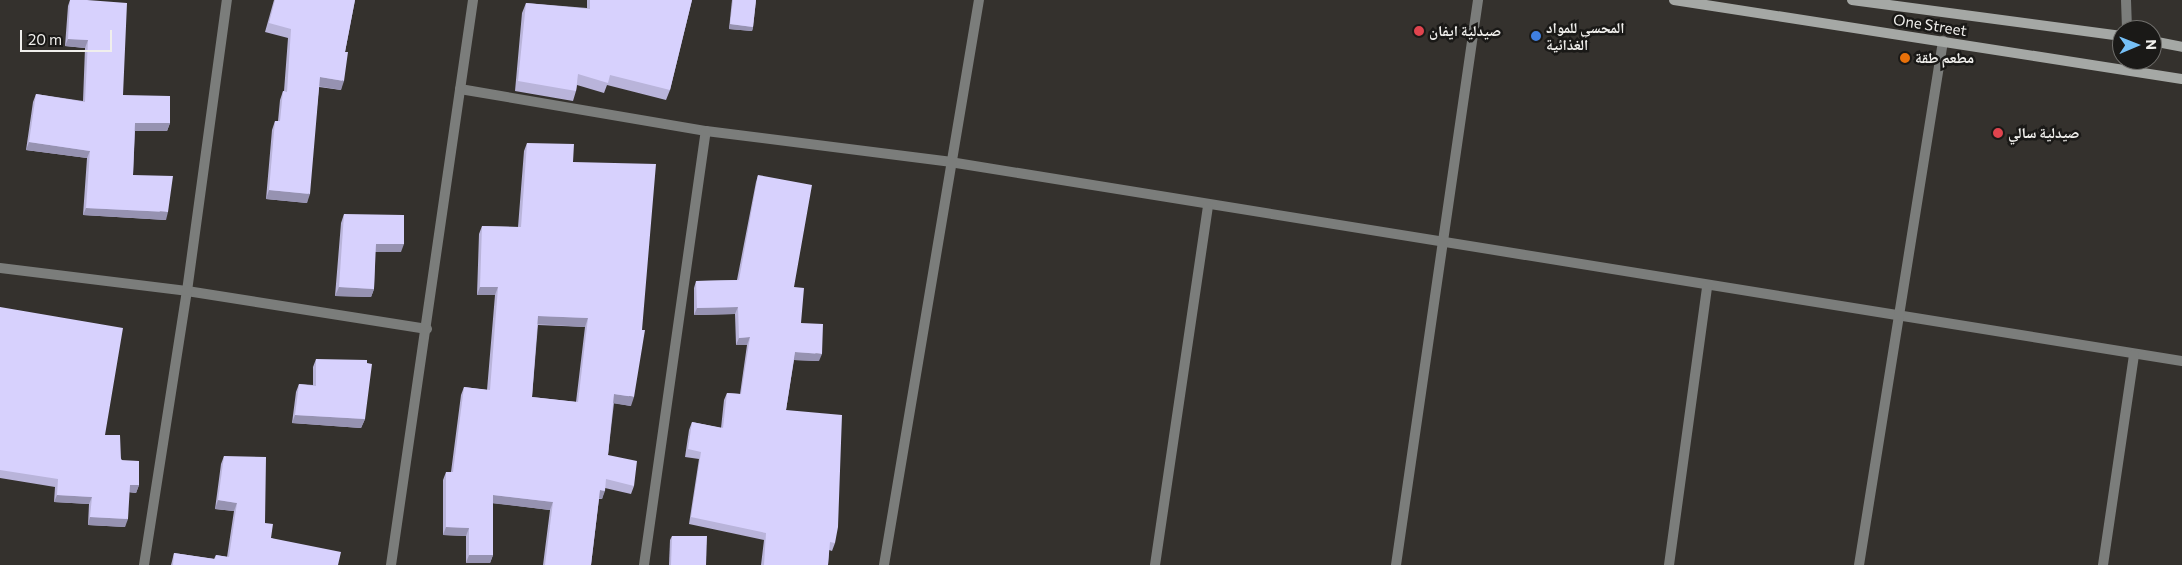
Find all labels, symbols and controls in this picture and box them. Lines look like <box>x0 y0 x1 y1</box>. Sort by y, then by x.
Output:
street label: One Street <box>1892 10 1968 40</box>
place label: المحسي للمواد الغذائية <box>1546 18 1624 53</box>
scale bar <box>22 20 115 52</box>
north arrow <box>2112 20 2162 70</box>
place label: صيدلية ايفان <box>1429 22 1501 40</box>
marker: صيدلية ايفان <box>1413 25 1425 37</box>
text: 20 m <box>28 30 62 48</box>
marker: المحسي للمواد الغذائية <box>1530 30 1542 42</box>
text: N <box>2143 39 2160 50</box>
place label: مطعم طقة <box>1915 49 1974 67</box>
marker: مطعم طقة <box>1899 52 1911 64</box>
place label: صيدلية سالي <box>2008 124 2080 142</box>
marker: صيدلية سالي <box>1992 127 2004 139</box>

